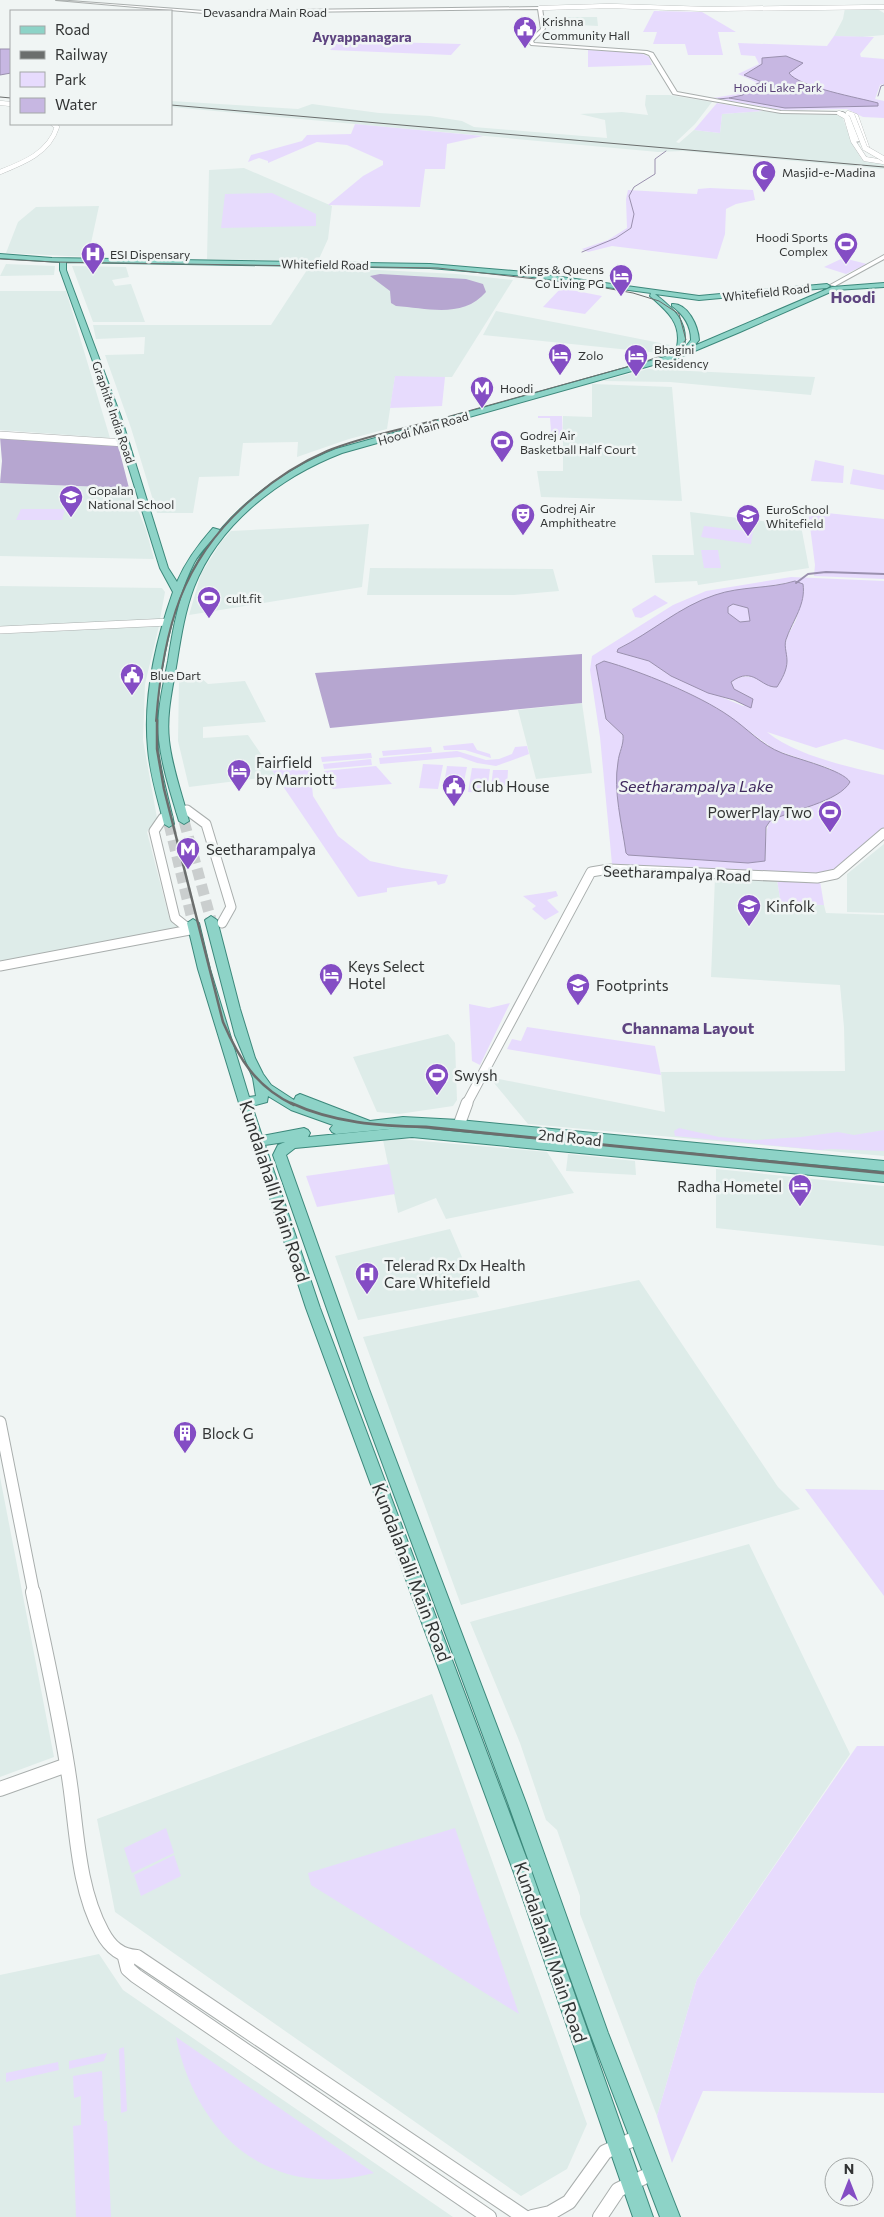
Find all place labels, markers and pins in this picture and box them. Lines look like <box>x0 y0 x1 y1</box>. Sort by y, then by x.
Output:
place label: Krishna Community Hall <box>542 14 630 42</box>
public building icon: Krishna Community Hall <box>512 15 538 49</box>
mosque icon: Masjid-e-Madina <box>751 159 777 193</box>
place label: Masjid-e-Madina <box>782 165 875 179</box>
place label: Hoodi Sports Complex <box>756 230 829 258</box>
sports icon: Hoodi Sports Complex <box>833 231 859 265</box>
hospital icon: ESI Dispensary <box>80 241 106 275</box>
place label: ESI Dispensary <box>110 247 190 261</box>
place label: Kings & Queens Co Living PG <box>519 262 604 290</box>
hotel icon: Kings & Queens Co Living PG <box>608 263 634 297</box>
hotel icon: Zolo <box>547 342 573 376</box>
place label: Bhagini Residency <box>654 342 709 370</box>
hotel icon: Bhagini Residency <box>623 343 649 377</box>
place label: Zolo <box>578 348 603 362</box>
metro station icon: Hoodi <box>469 375 495 409</box>
place label: Hoodi <box>500 381 533 395</box>
place label: Godrej Air Basketball Half Court <box>520 428 636 456</box>
sports icon: Godrej Air Basketball Half Court <box>489 429 515 463</box>
place label: Gopalan National School <box>88 483 174 511</box>
school or university icon: Gopalan National School <box>58 484 84 518</box>
place label: Godrej Air Amphitheatre <box>540 501 616 529</box>
theatre icon: Godrej Air Amphitheatre <box>510 502 536 536</box>
place label: EuroSchool Whitefield <box>766 502 829 530</box>
school or university icon: EuroSchool Whitefield <box>735 503 761 537</box>
sports icon: cult.fit <box>196 585 222 619</box>
place label: cult.fit <box>226 591 262 605</box>
public building icon: Blue Dart <box>119 662 145 696</box>
place label: Blue Dart <box>150 668 201 682</box>
place label: Fairfield by Marriott <box>256 753 334 788</box>
hotel icon: Fairfield by Marriott <box>226 758 252 792</box>
public building icon: Club House <box>441 773 467 807</box>
place label: Club House <box>472 777 550 795</box>
sports icon: PowerPlay Two <box>817 799 843 833</box>
place label: PowerPlay Two <box>708 803 812 821</box>
metro station icon: Seetharampalya <box>175 836 201 870</box>
place label: Seetharampalya <box>206 840 316 858</box>
school or university icon: Kinfolk <box>736 893 762 927</box>
place label: Kinfolk <box>766 897 815 915</box>
place label: Keys Select Hotel <box>348 957 425 992</box>
hotel icon: Keys Select Hotel <box>318 962 344 996</box>
school or university icon: Footprints <box>565 972 591 1006</box>
place label: Footprints <box>596 976 669 994</box>
sports icon: Swysh <box>424 1062 450 1096</box>
place label: Swysh <box>454 1066 498 1084</box>
hotel icon: Radha Hometel <box>787 1173 813 1207</box>
place label: Radha Hometel <box>677 1177 782 1195</box>
place label: Telerad Rx Dx Health Care Whitefield <box>384 1256 526 1291</box>
hospital icon: Telerad Rx Dx Health Care Whitefield <box>354 1261 380 1295</box>
building icon: Block G <box>172 1420 198 1454</box>
place label: Block G <box>202 1424 254 1442</box>

